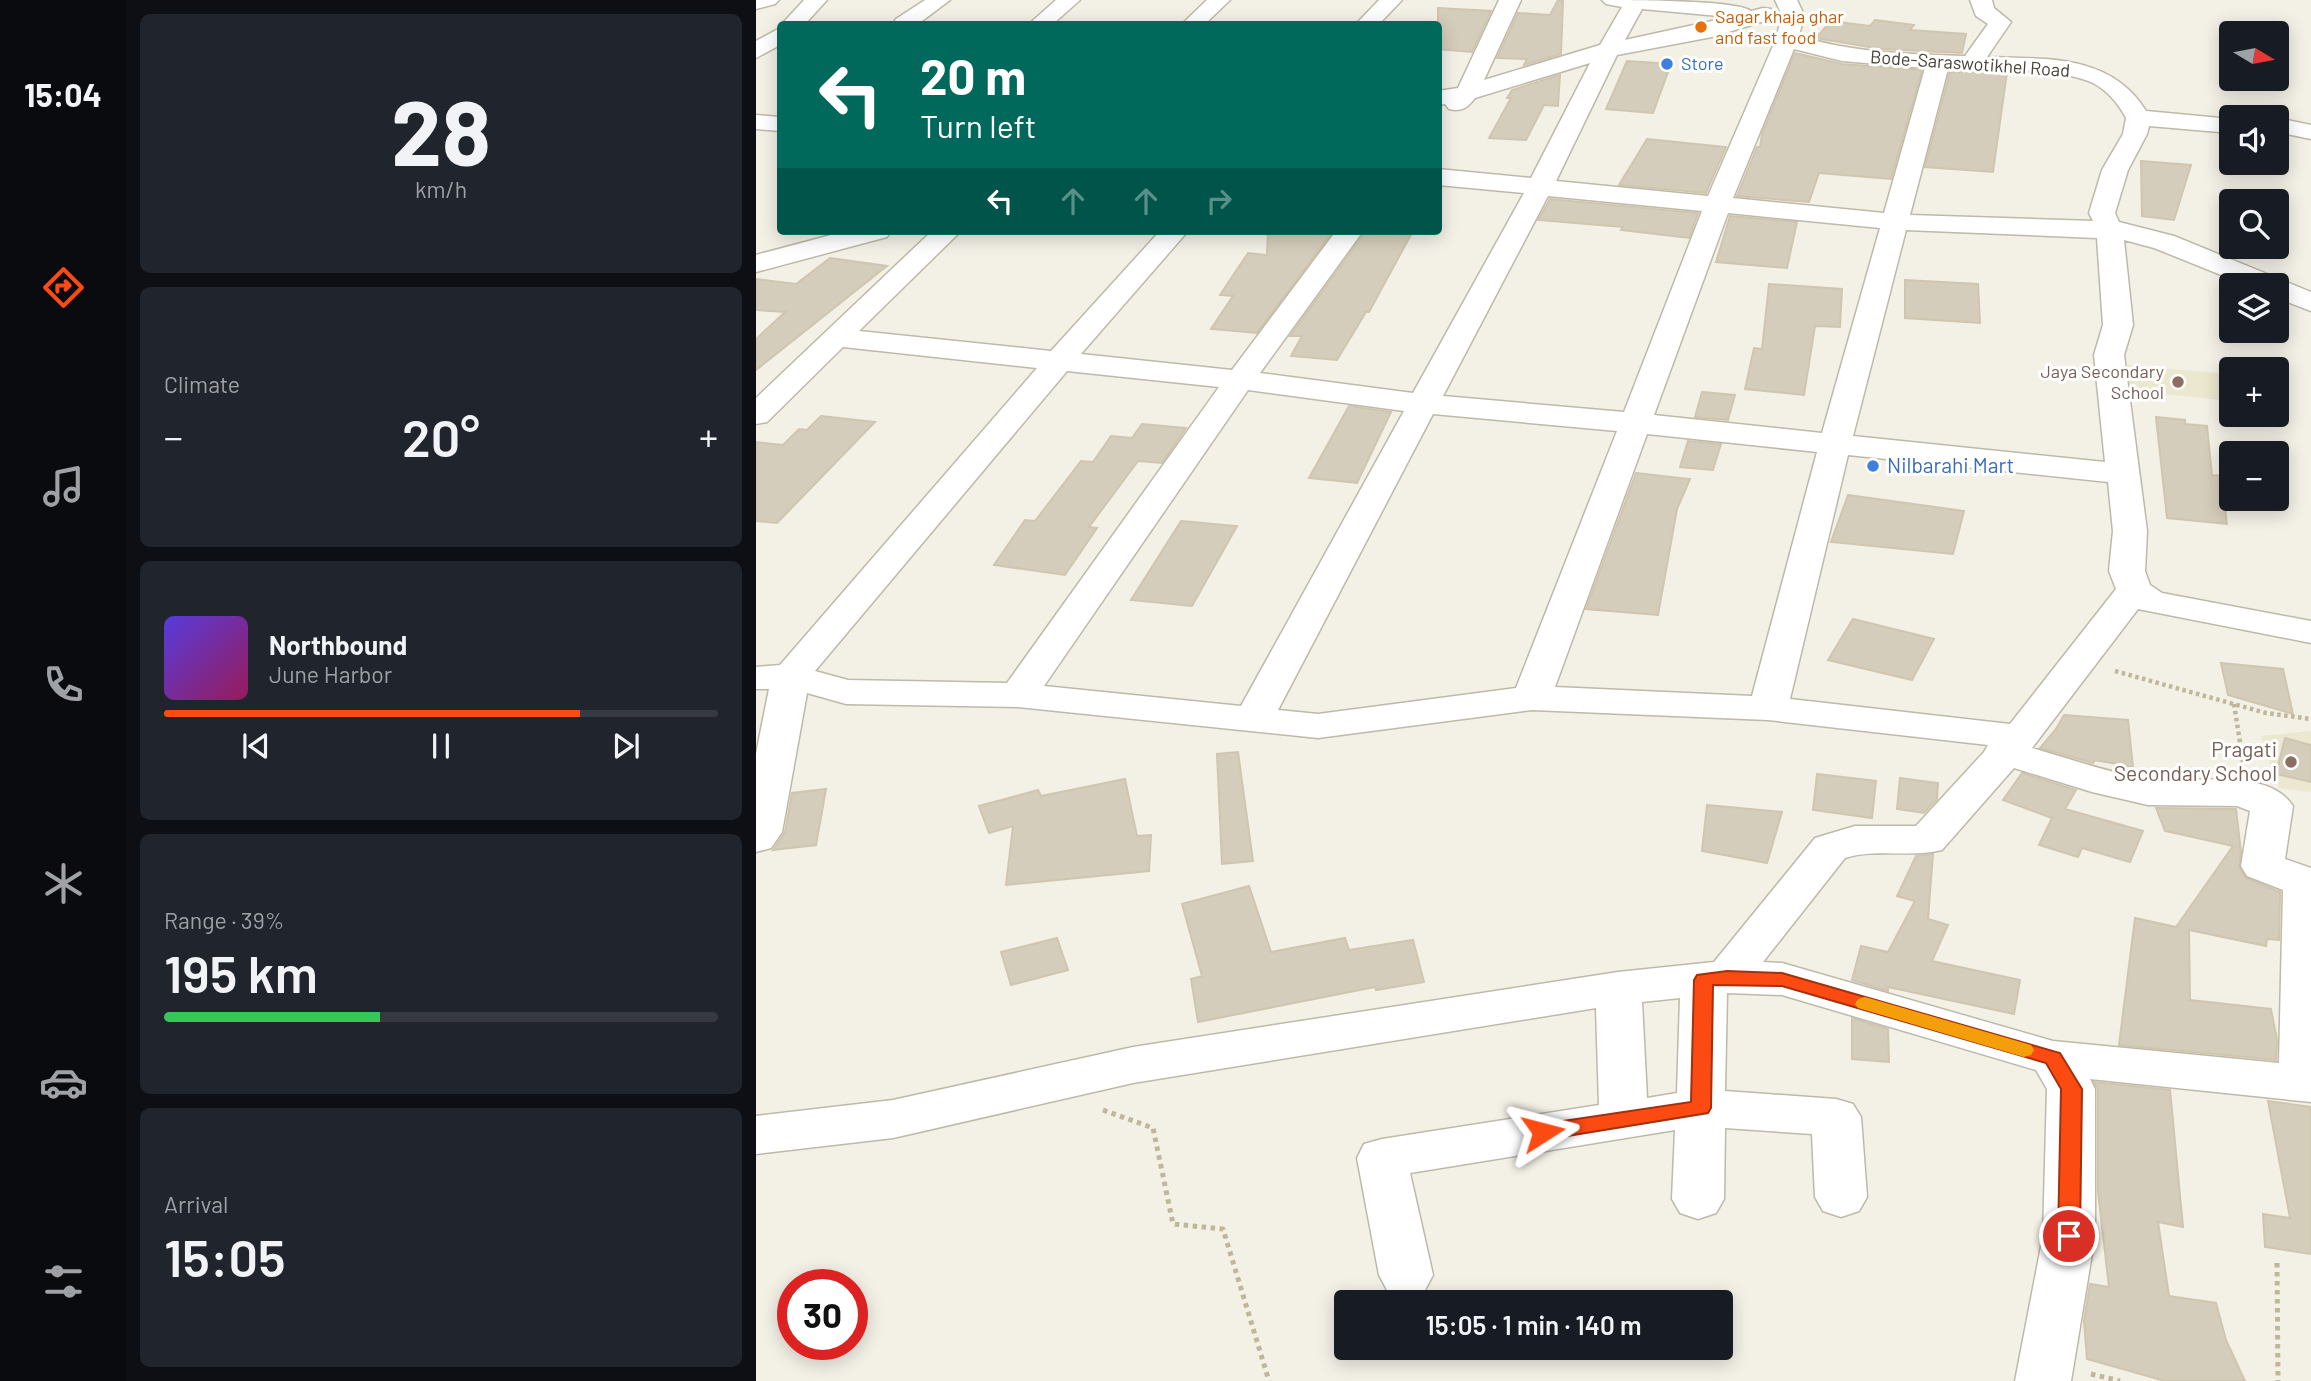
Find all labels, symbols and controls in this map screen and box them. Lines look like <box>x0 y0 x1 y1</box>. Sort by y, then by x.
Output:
place label: Sagar khaja ghar and fast food <box>1715 5 1844 48</box>
marker: Sagar khaja ghar and fast food <box>1693 19 1709 35</box>
north arrow <box>2219 21 2289 91</box>
map controls <box>2219 21 2289 511</box>
street label: Bode-Saraswotikhel Road <box>1869 45 2071 81</box>
text: 20 m <box>920 46 1026 105</box>
icon: left <box>805 49 896 140</box>
place label: Store <box>1681 52 1724 74</box>
marker: Store <box>1659 56 1675 72</box>
text: 15:04 <box>24 75 102 113</box>
text: 28 <box>391 75 491 184</box>
button: sound <box>2219 105 2289 175</box>
text: Turn left <box>920 106 1037 144</box>
text: km/h <box>415 175 467 203</box>
icon: left <box>981 182 1019 220</box>
icon: ahead <box>1054 182 1092 220</box>
icon: ahead <box>1127 182 1165 220</box>
icon: right <box>1200 182 1238 220</box>
button: search <box>2219 189 2289 259</box>
icon: directions <box>39 263 88 312</box>
button: layers <box>2219 273 2289 343</box>
button: + <box>2219 357 2289 427</box>
place label: Jaya Secondary School <box>2040 360 2164 403</box>
text: Climate <box>164 370 240 398</box>
marker: Jaya Secondary School <box>2170 374 2186 390</box>
text: 20° <box>402 405 480 467</box>
text: − <box>164 413 183 459</box>
text: + <box>699 413 718 459</box>
button: − <box>2219 441 2289 511</box>
place label: Nilbarahi Mart <box>1887 452 2014 477</box>
marker: Nilbarahi Mart <box>1865 458 1881 474</box>
icon: music <box>39 462 88 511</box>
text: Northbound <box>269 629 407 660</box>
icon: phone <box>39 660 88 709</box>
text: June Harbor <box>269 660 392 688</box>
icon: previous <box>237 727 275 765</box>
icon: pause <box>422 727 460 765</box>
icon: next <box>607 727 645 765</box>
place label: Pragati Secondary School <box>2114 736 2277 785</box>
marker: Pragati Secondary School <box>2283 754 2299 770</box>
icon: climate <box>39 859 88 908</box>
text: Range · 39% <box>164 906 284 934</box>
text: 195 km <box>164 941 318 1003</box>
icon: car <box>39 1058 88 1107</box>
position arrow <box>1506 1095 1580 1169</box>
text: Arrival <box>164 1190 228 1218</box>
pin <box>2039 1206 2099 1266</box>
icon: arrive <box>2050 1217 2088 1255</box>
text: 15:05 <box>164 1225 285 1287</box>
icon: filters <box>39 1257 88 1306</box>
speed limit sign: 30 <box>777 1269 868 1360</box>
text: 15:05 · 1 min · 140 m <box>1426 1309 1641 1340</box>

